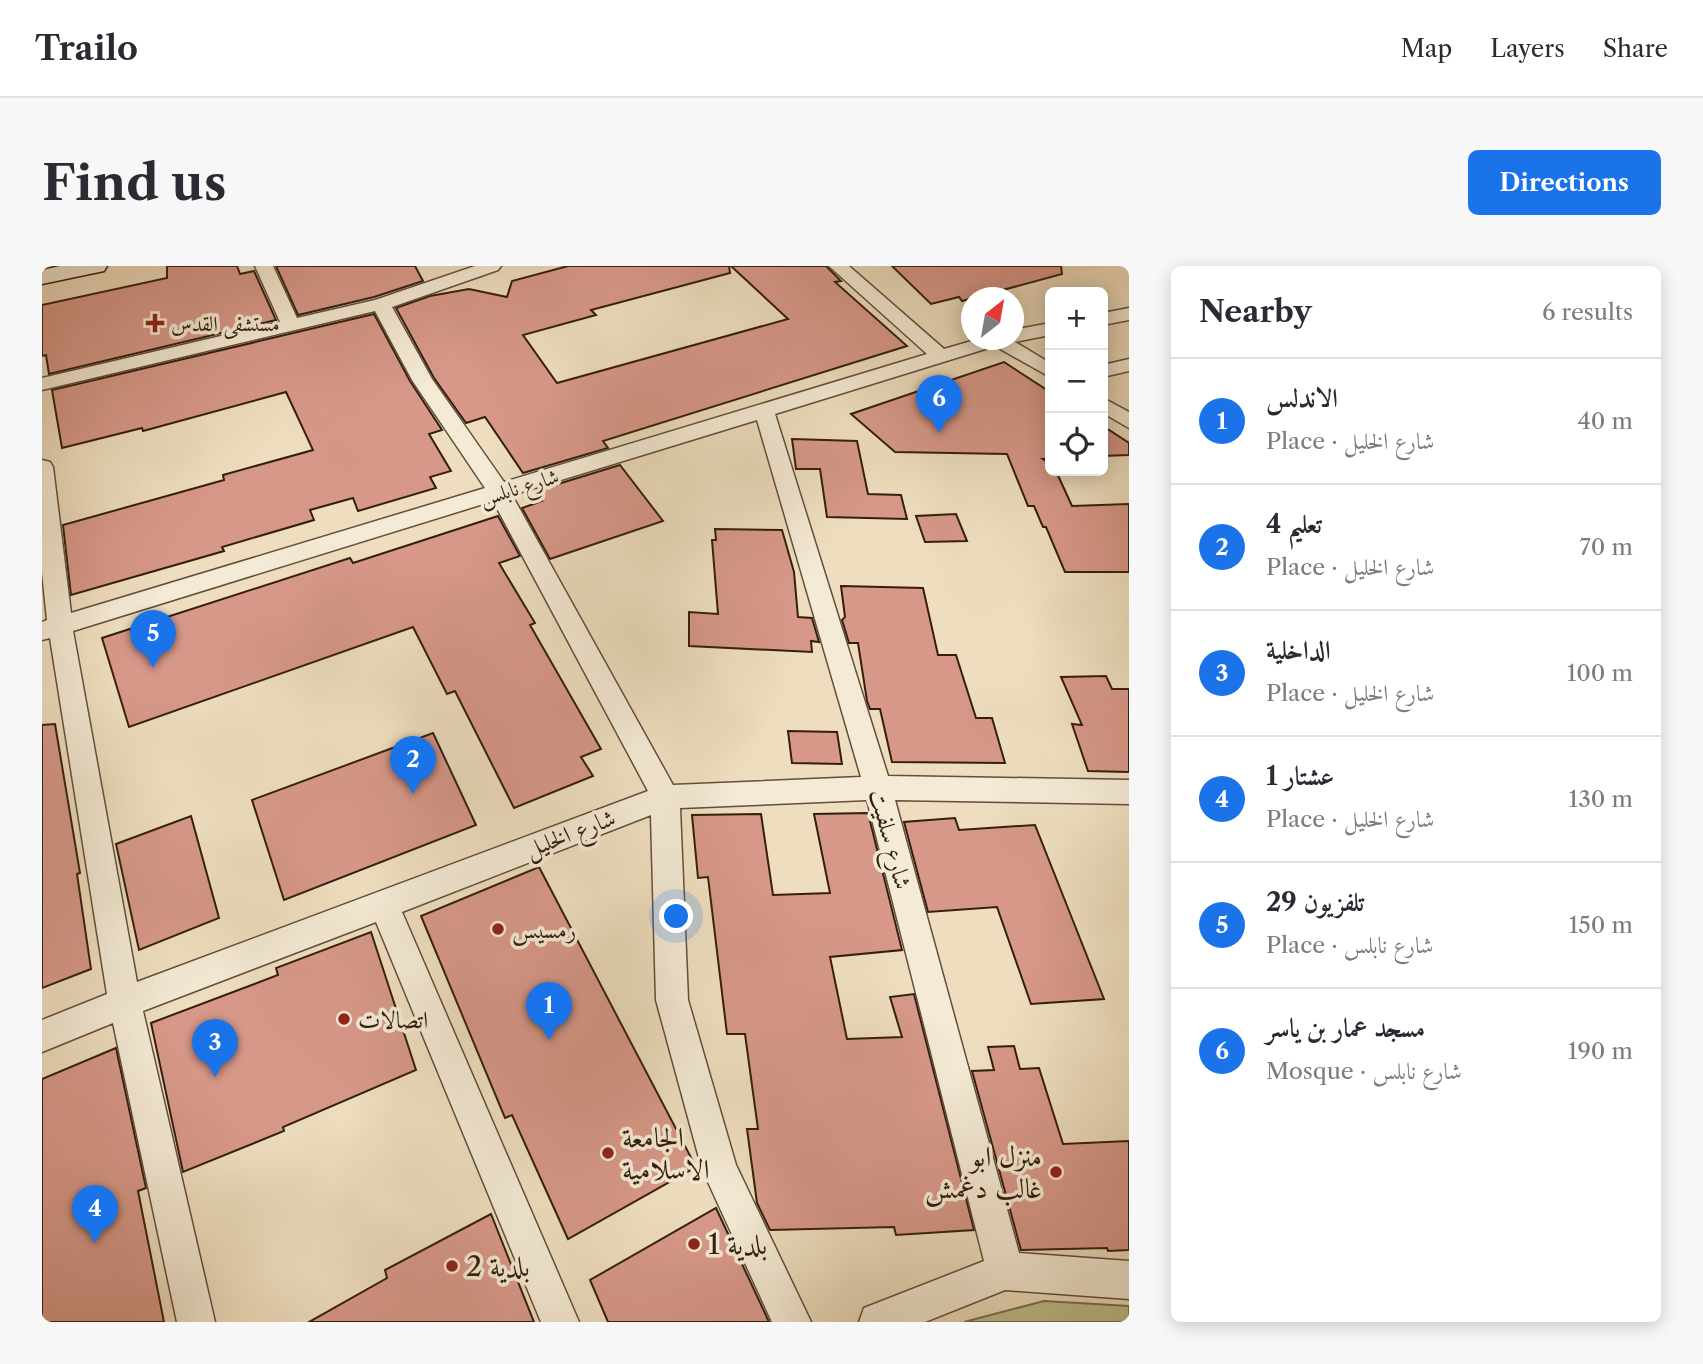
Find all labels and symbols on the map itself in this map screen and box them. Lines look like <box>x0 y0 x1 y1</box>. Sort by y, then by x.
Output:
north arrow <box>961 287 1024 350</box>
place label: مستشفى القدس <box>171 311 280 339</box>
marker: مستشفى القدس <box>145 313 165 333</box>
pin: 6 <box>916 375 962 433</box>
street label: شارع نابلس <box>476 463 563 517</box>
pin: 5 <box>130 610 176 668</box>
pin: 2 <box>390 736 436 794</box>
street label: شارع سلفيت <box>858 786 918 894</box>
street label: شارع الخليل <box>521 803 621 869</box>
your location <box>659 899 693 933</box>
place label: رمسيس <box>512 915 576 946</box>
marker: رمسيس <box>490 921 506 937</box>
pin: 1 <box>526 982 572 1040</box>
place label: اتصالات <box>358 1005 428 1034</box>
marker: اتصالات <box>336 1011 352 1027</box>
pin: 3 <box>192 1019 238 1077</box>
place label: الجامعة الاسلامية <box>622 1120 710 1186</box>
place label: منزل ابو غالب دغمش <box>925 1139 1042 1207</box>
marker: الجامعة الاسلامية <box>600 1145 616 1161</box>
marker: منزل ابو غالب دغمش <box>1048 1164 1064 1180</box>
pin: 4 <box>72 1185 118 1243</box>
place label: بلدية 1 <box>708 1227 767 1262</box>
marker: بلدية 1 <box>686 1236 702 1252</box>
place label: بلدية 2 <box>466 1249 530 1284</box>
marker: بلدية 2 <box>444 1258 460 1274</box>

